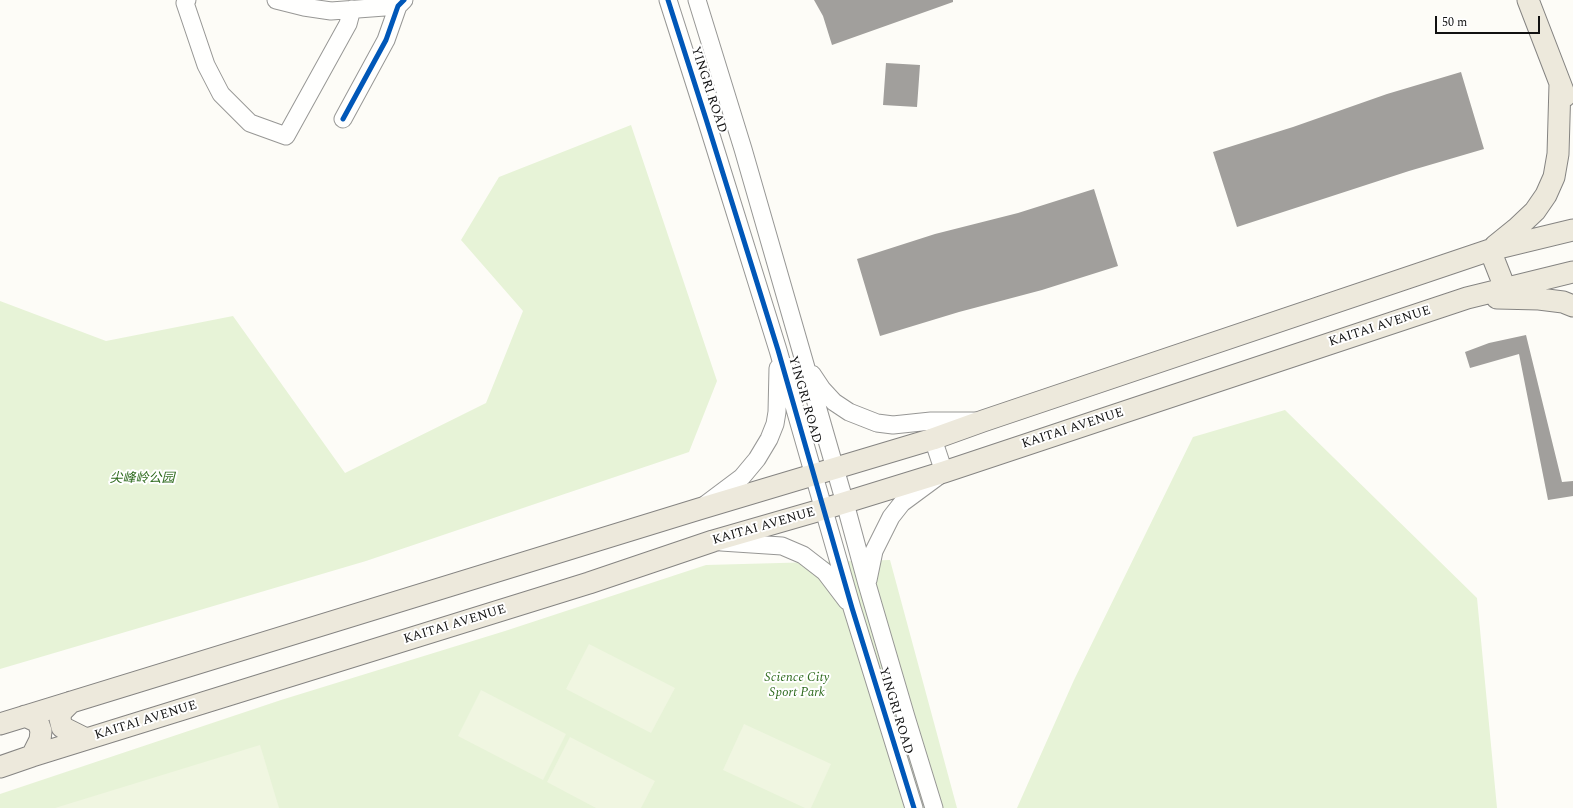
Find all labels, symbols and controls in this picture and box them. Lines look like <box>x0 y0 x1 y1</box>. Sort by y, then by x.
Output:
scale bar <box>1437 8 1542 34</box>
text: 50 m <box>1442 13 1467 32</box>
street label: YINGRI ROAD <box>687 45 729 135</box>
street label: KAITAI AVENUE <box>1327 303 1433 351</box>
street label: YINGRI ROAD <box>784 354 824 446</box>
street label: KAITAI AVENUE <box>1020 405 1126 453</box>
park label: 尖峰岭公园 <box>110 471 174 487</box>
street label: KAITAI AVENUE <box>711 505 817 549</box>
street label: KAITAI AVENUE <box>402 602 508 648</box>
street label: YINGRI ROAD <box>874 666 916 756</box>
park label: Science City Sport Park <box>765 670 829 701</box>
street label: KAITAI AVENUE <box>93 698 199 744</box>

